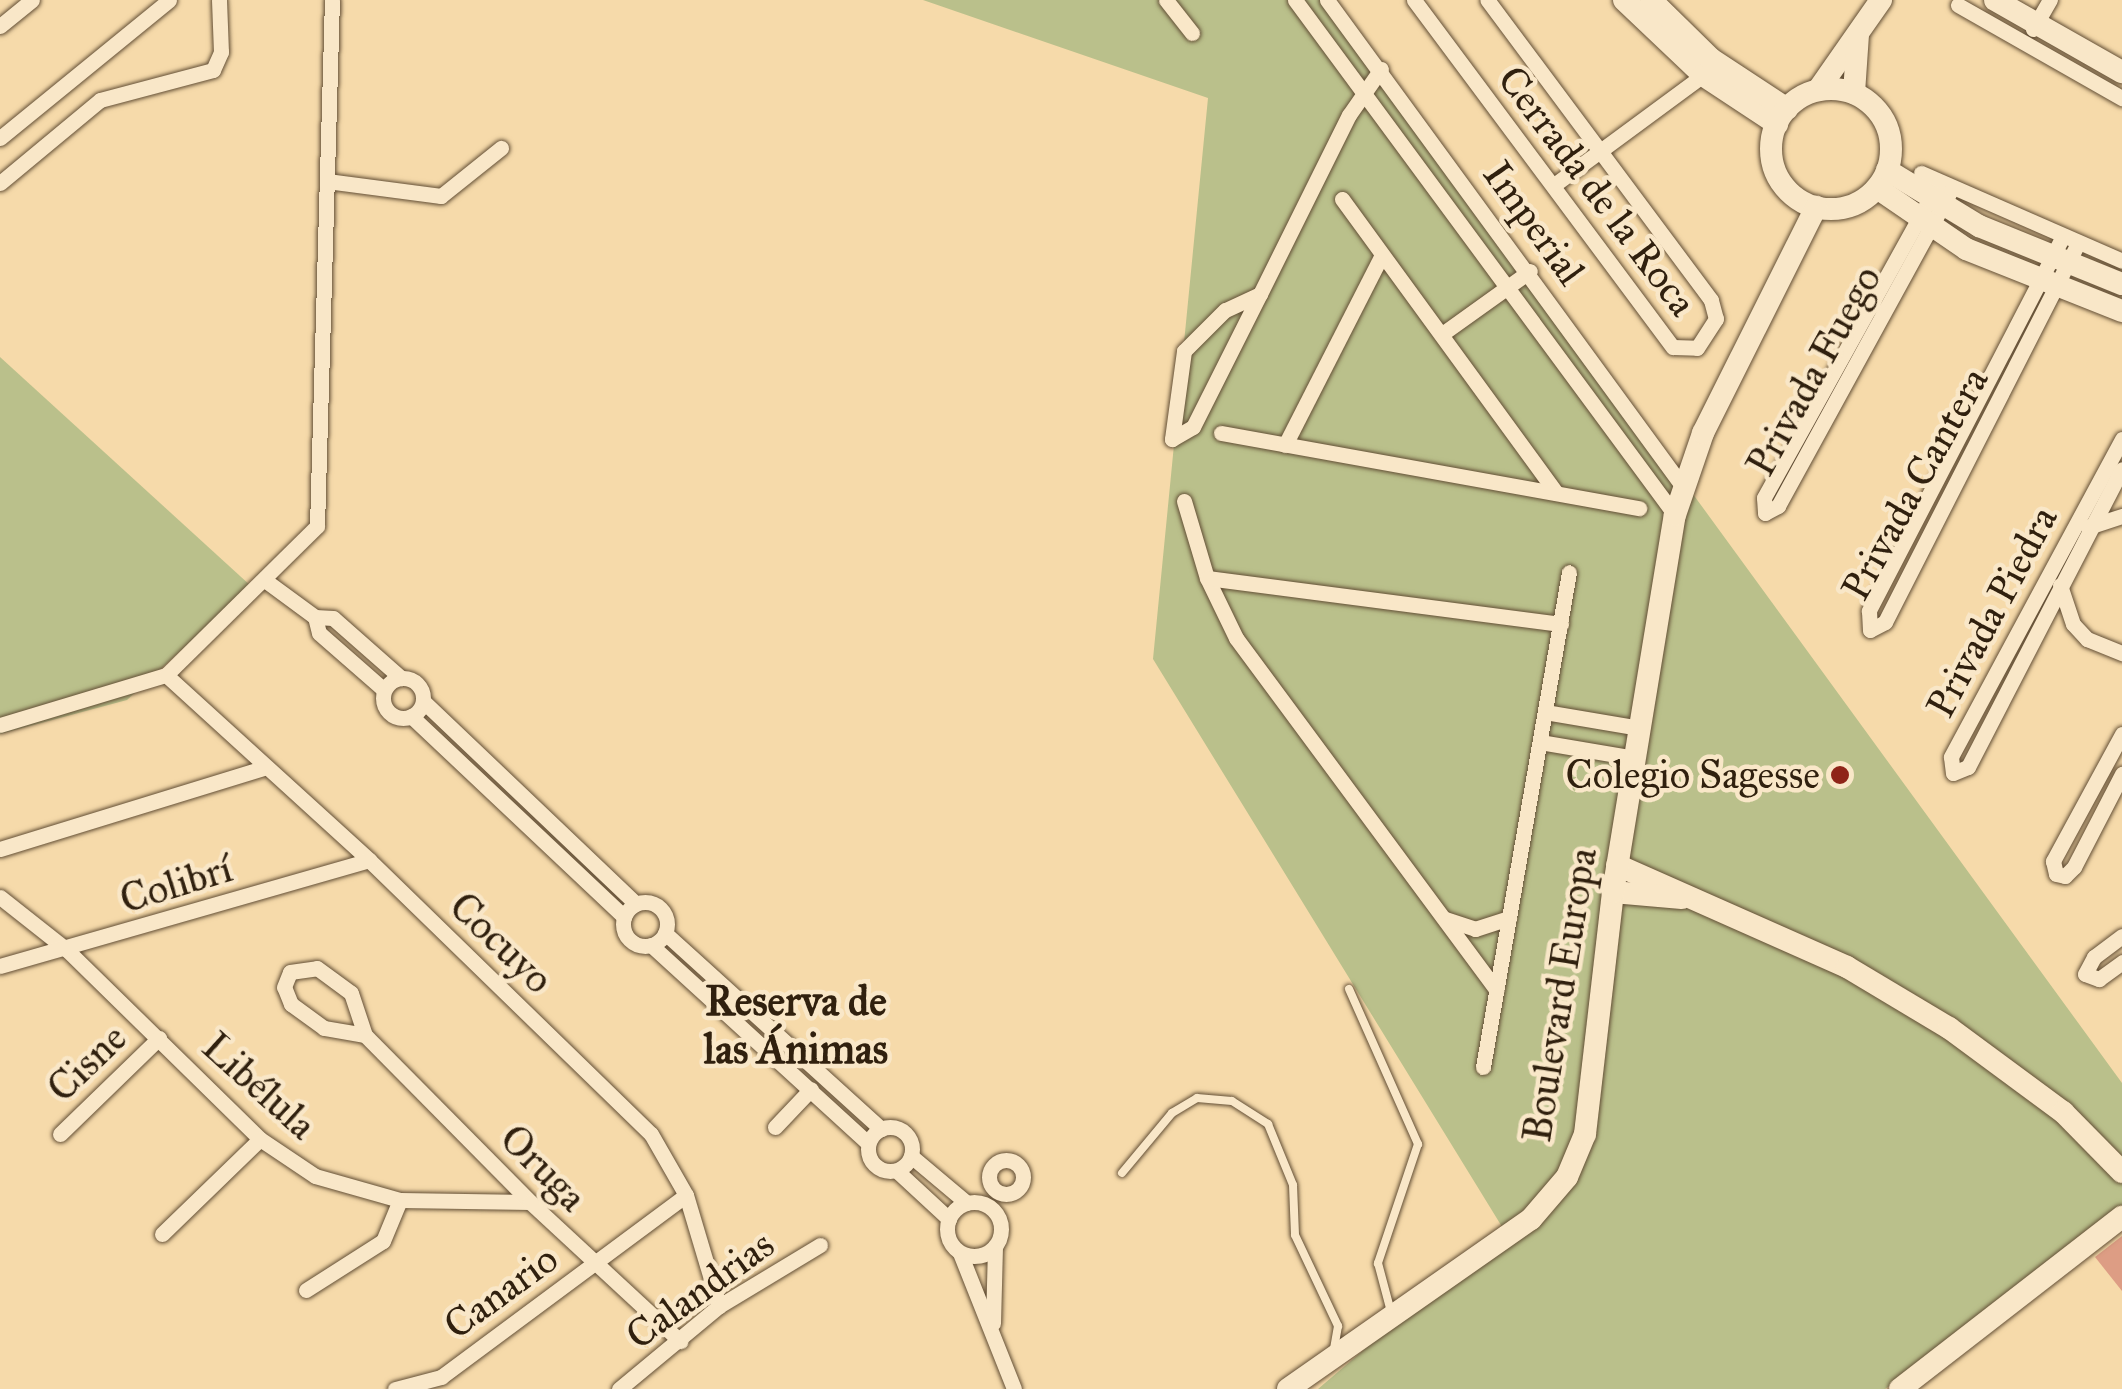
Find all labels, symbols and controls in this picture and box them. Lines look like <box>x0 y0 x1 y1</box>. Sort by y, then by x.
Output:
street label: Cerrada de la Roca <box>1488 57 1706 325</box>
street label: Imperial <box>1473 152 1595 294</box>
street label: Privada Fuego <box>1737 258 1891 484</box>
street label: Privada Cantera <box>1831 359 1999 609</box>
street label: Privada Piedra <box>1916 498 2068 726</box>
place label: Colegio Sagesse <box>1566 751 1820 799</box>
marker: Colegio Sagesse <box>1829 764 1851 786</box>
street label: Colibrí <box>114 844 238 924</box>
street label: Boulevard Europa <box>1513 845 1607 1145</box>
street label: Cocuyo <box>440 882 562 1004</box>
district label: Reserva de las Ánimas <box>704 976 888 1074</box>
street label: Cisne <box>38 1014 136 1112</box>
street label: Libélula <box>192 1023 326 1149</box>
street label: Oruga <box>490 1115 596 1221</box>
street label: Calandrias <box>617 1220 783 1360</box>
street label: Canario <box>435 1235 567 1349</box>

